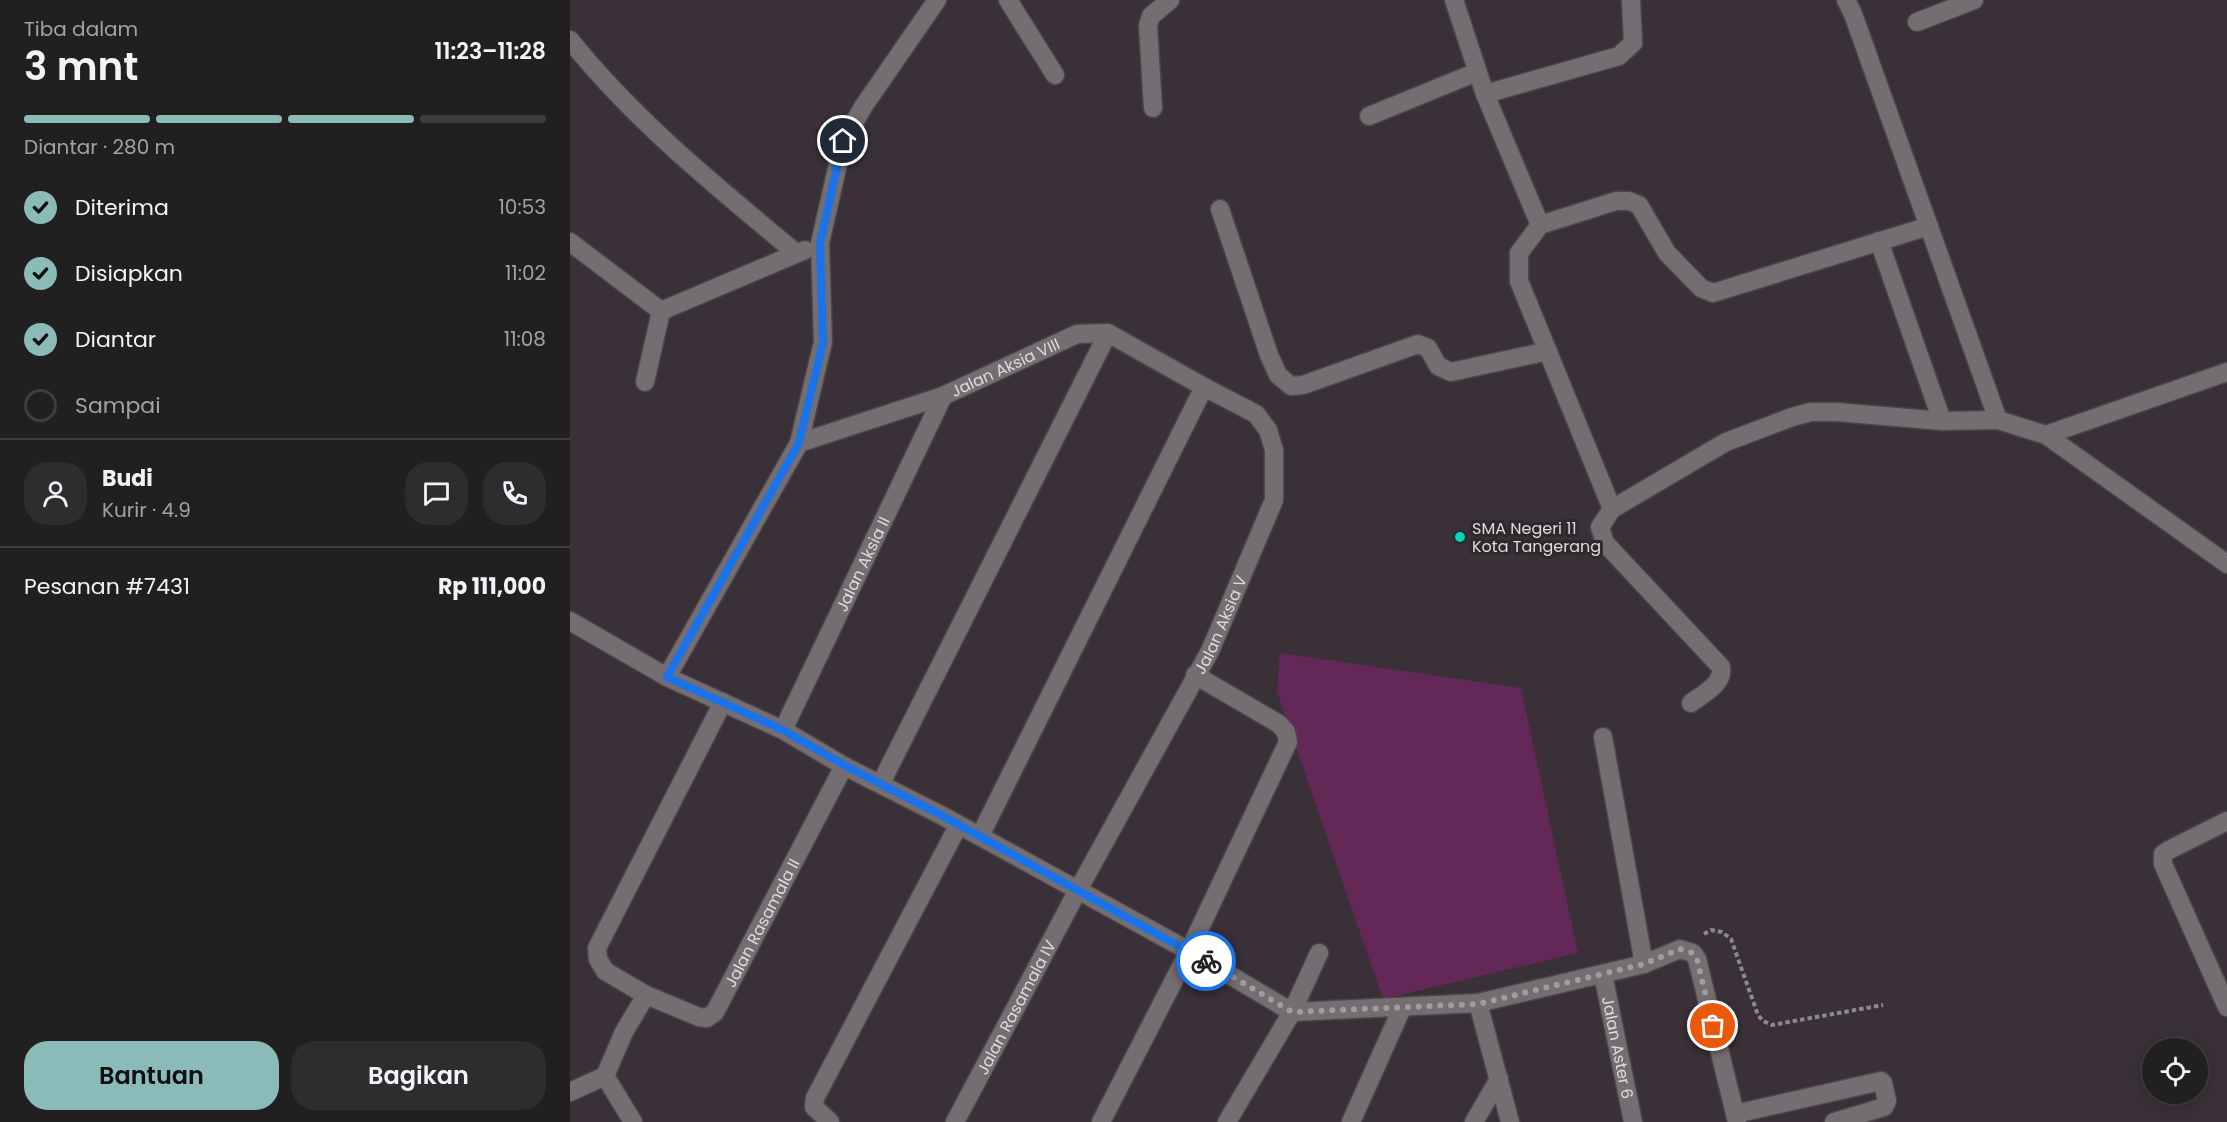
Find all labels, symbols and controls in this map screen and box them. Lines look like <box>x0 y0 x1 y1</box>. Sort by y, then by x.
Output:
text: Tiba dalam <box>24 15 138 43</box>
text: 11:23–11:28 <box>435 36 546 67</box>
text: 3 mnt <box>24 39 138 94</box>
pin <box>817 115 868 166</box>
icon: home <box>826 124 859 157</box>
text: Diantar · 280 m <box>24 133 175 161</box>
icon: check <box>24 191 57 224</box>
text: Diterima <box>75 192 169 223</box>
text: 10:53 <box>498 193 546 221</box>
icon: check <box>24 257 57 290</box>
text: Disiapkan <box>75 258 183 289</box>
text: 11:02 <box>505 259 546 287</box>
icon: check <box>24 323 57 356</box>
text: Diantar <box>75 324 156 355</box>
text: 11:08 <box>504 325 546 353</box>
street label: Jalan Aksia VIII <box>947 332 1063 402</box>
text: Sampai <box>75 390 161 421</box>
button: person <box>24 462 87 525</box>
button: chat <box>405 462 468 525</box>
button: phone <box>483 462 546 525</box>
text: Budi <box>102 463 153 494</box>
text: Kurir · 4.9 <box>102 496 191 524</box>
street label: Jalan Aksia II <box>830 513 895 615</box>
place label: SMA Negeri 11 Kota Tangerang <box>1472 517 1601 558</box>
marker: SMA Negeri 11 Kota Tangerang <box>1453 530 1467 544</box>
text: Pesanan #7431 <box>24 571 190 602</box>
text: Rp 111,000 <box>438 571 546 602</box>
street label: Jalan Aksia V <box>1188 571 1252 678</box>
street label: Jalan Rasamala II <box>718 854 805 991</box>
courier <box>1176 931 1236 991</box>
street label: Jalan Rasamala IV <box>971 936 1061 1079</box>
icon: bike <box>1190 945 1223 978</box>
street label: Jalan Aster 6 <box>1596 994 1639 1101</box>
pin <box>1687 1000 1738 1051</box>
icon: bag <box>1696 1009 1729 1042</box>
map controls <box>2142 1038 2208 1104</box>
button: locate <box>2142 1038 2208 1104</box>
button: Bantuan <box>24 1041 279 1110</box>
button: Bagikan <box>291 1041 546 1110</box>

